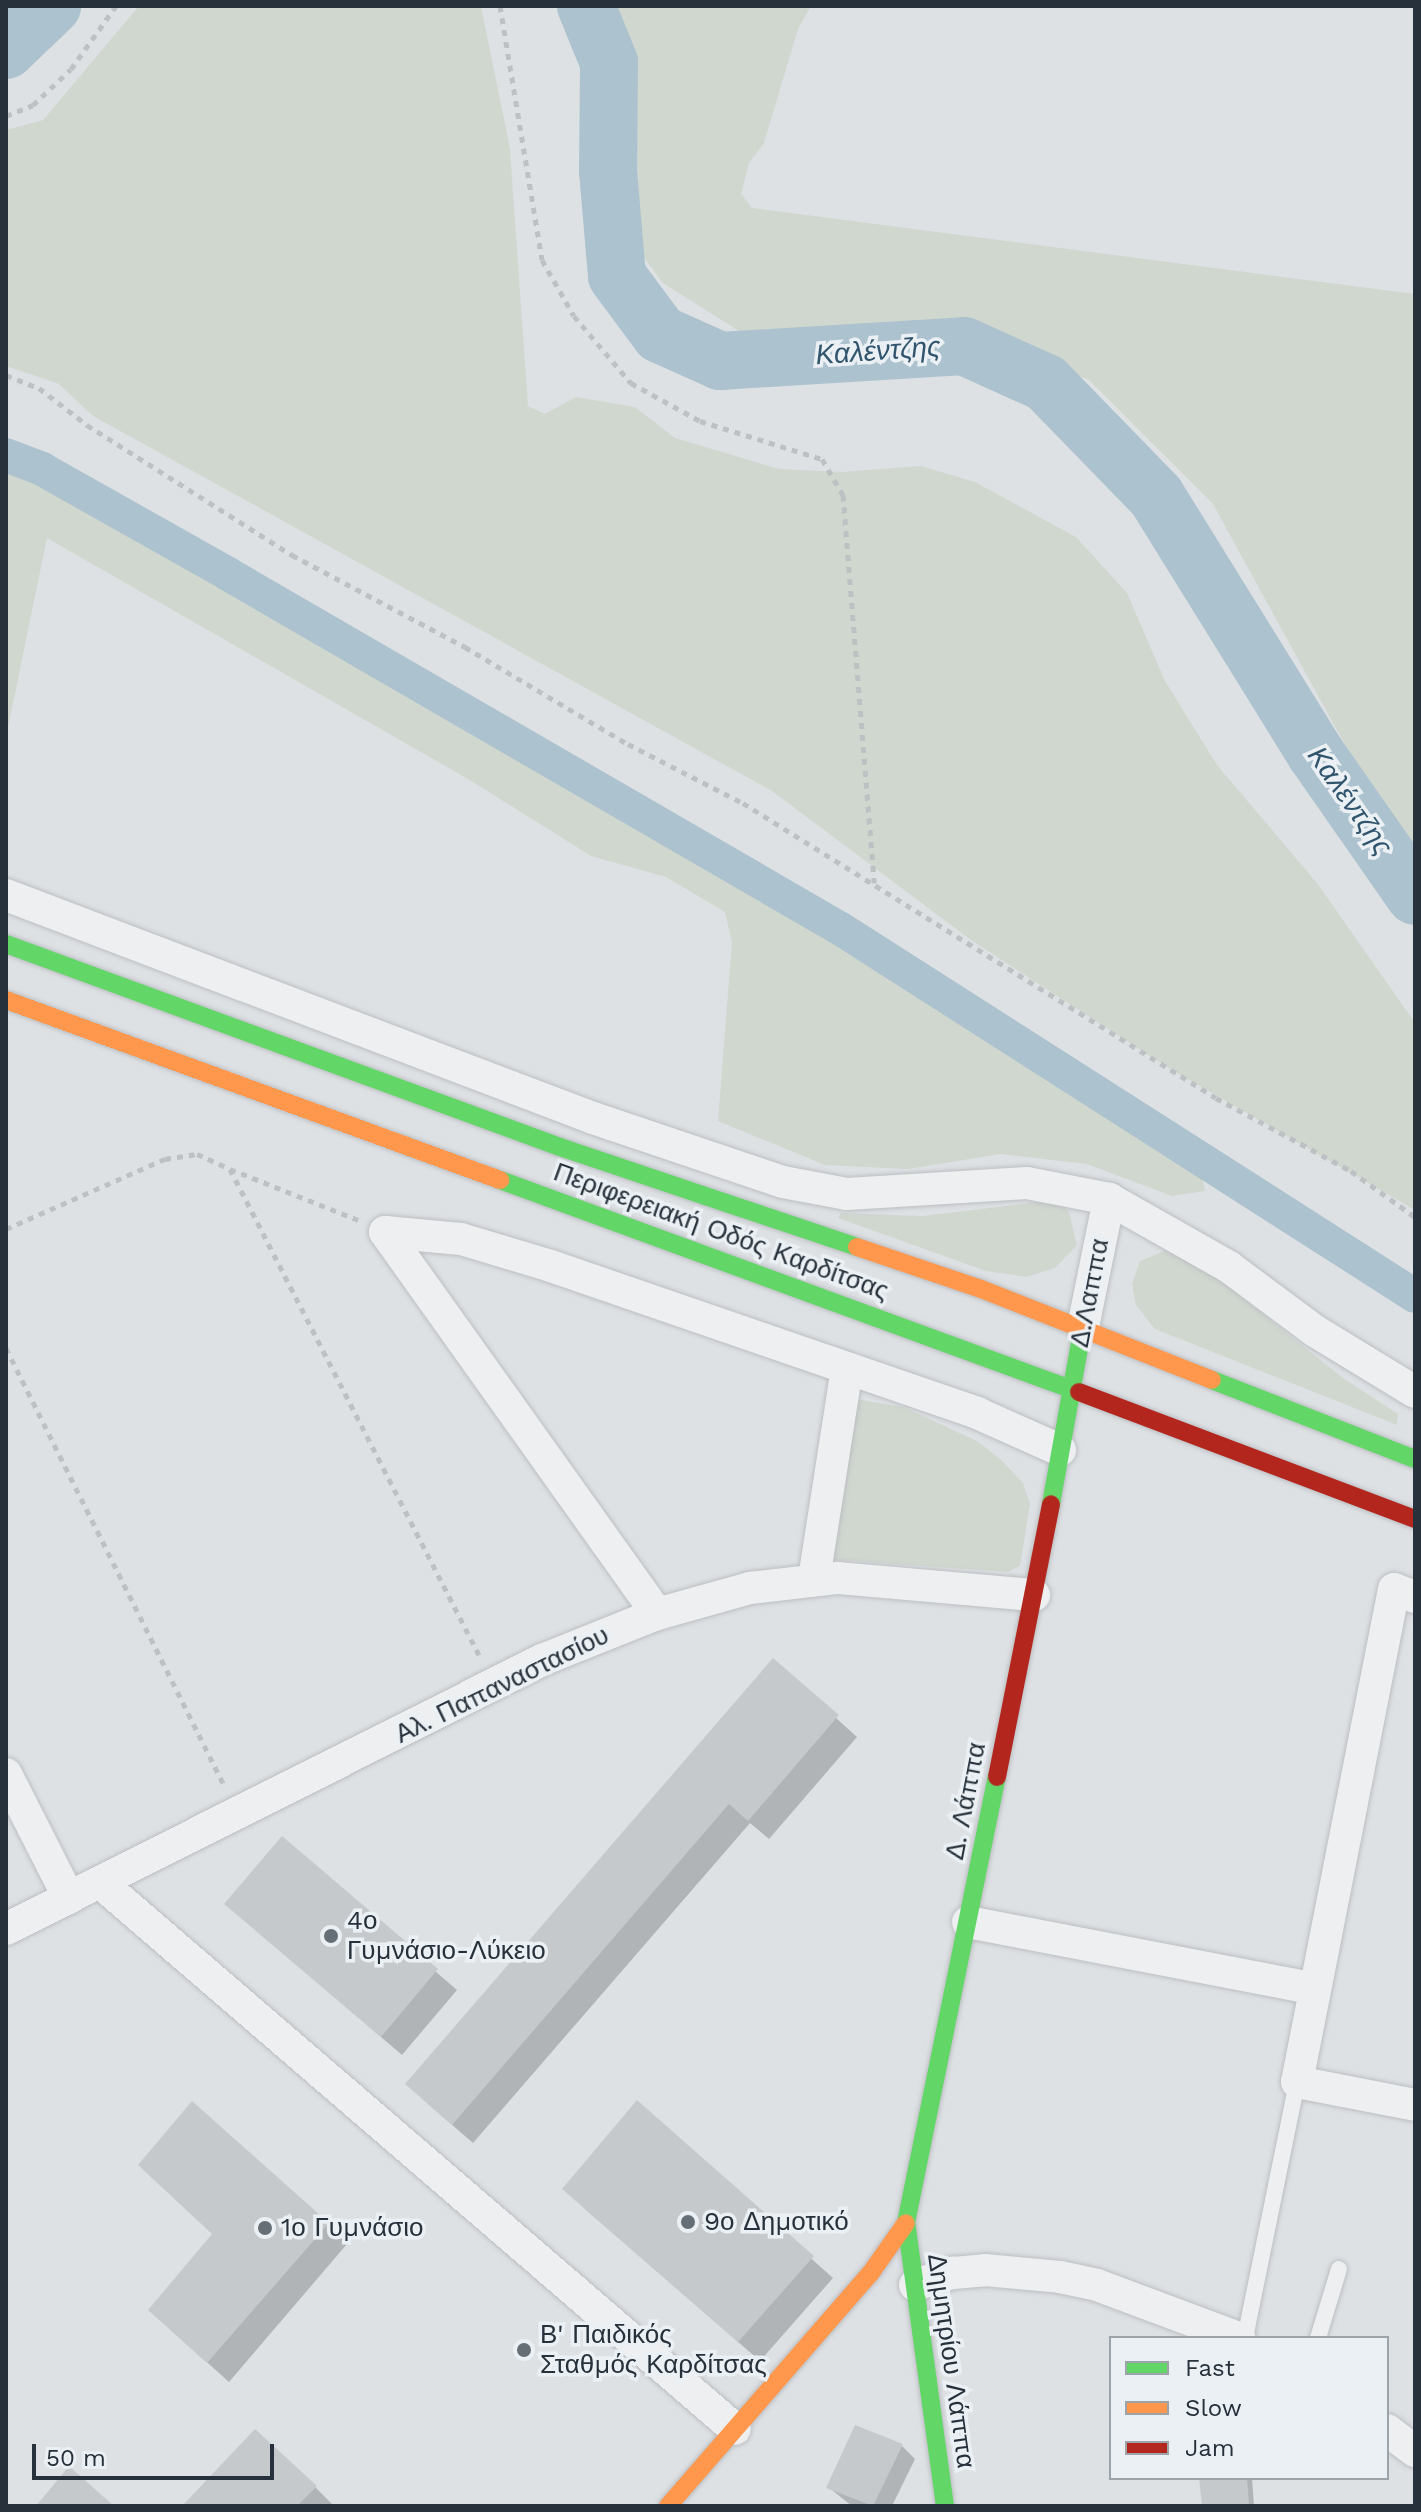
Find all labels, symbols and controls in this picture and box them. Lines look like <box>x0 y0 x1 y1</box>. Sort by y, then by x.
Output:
water label: Καλέντζης <box>814 330 942 372</box>
water label: Καλέντζης <box>1300 740 1400 862</box>
street label: Περιφερειακή Οδός Καρδίτσας <box>549 1157 893 1307</box>
street label: Δ.Λαππα <box>1064 1236 1116 1350</box>
street label: Αλ. Παπαναστασίου <box>390 1620 614 1750</box>
street label: Δ. Λάππα <box>939 1740 993 1862</box>
place label: 4ο Γυμνάσιο-Λύκειο <box>347 1905 546 1966</box>
marker: 4ο Γυμνάσιο-Λύκειο <box>322 1927 340 1945</box>
place label: 9ο Δημοτικό <box>704 2206 849 2238</box>
place label: 1ο Γυμνάσιο <box>281 2212 423 2244</box>
marker: 9ο Δημοτικό <box>679 2213 697 2231</box>
marker: 1ο Γυμνάσιο <box>256 2219 274 2237</box>
street label: Δημητρίου Λάππα <box>920 2252 982 2470</box>
place label: Β' Παιδικός Σταθμός Καρδίτσας <box>540 2319 767 2380</box>
legend <box>1109 2336 1389 2480</box>
marker: Β' Παιδικός Σταθμός Καρδίτσας <box>515 2341 533 2359</box>
text: Fast <box>1185 2354 1235 2382</box>
text: Slow <box>1185 2394 1242 2422</box>
scale bar <box>36 2428 278 2478</box>
text: Jam <box>1185 2434 1235 2462</box>
text: 50 m <box>46 2444 106 2472</box>

